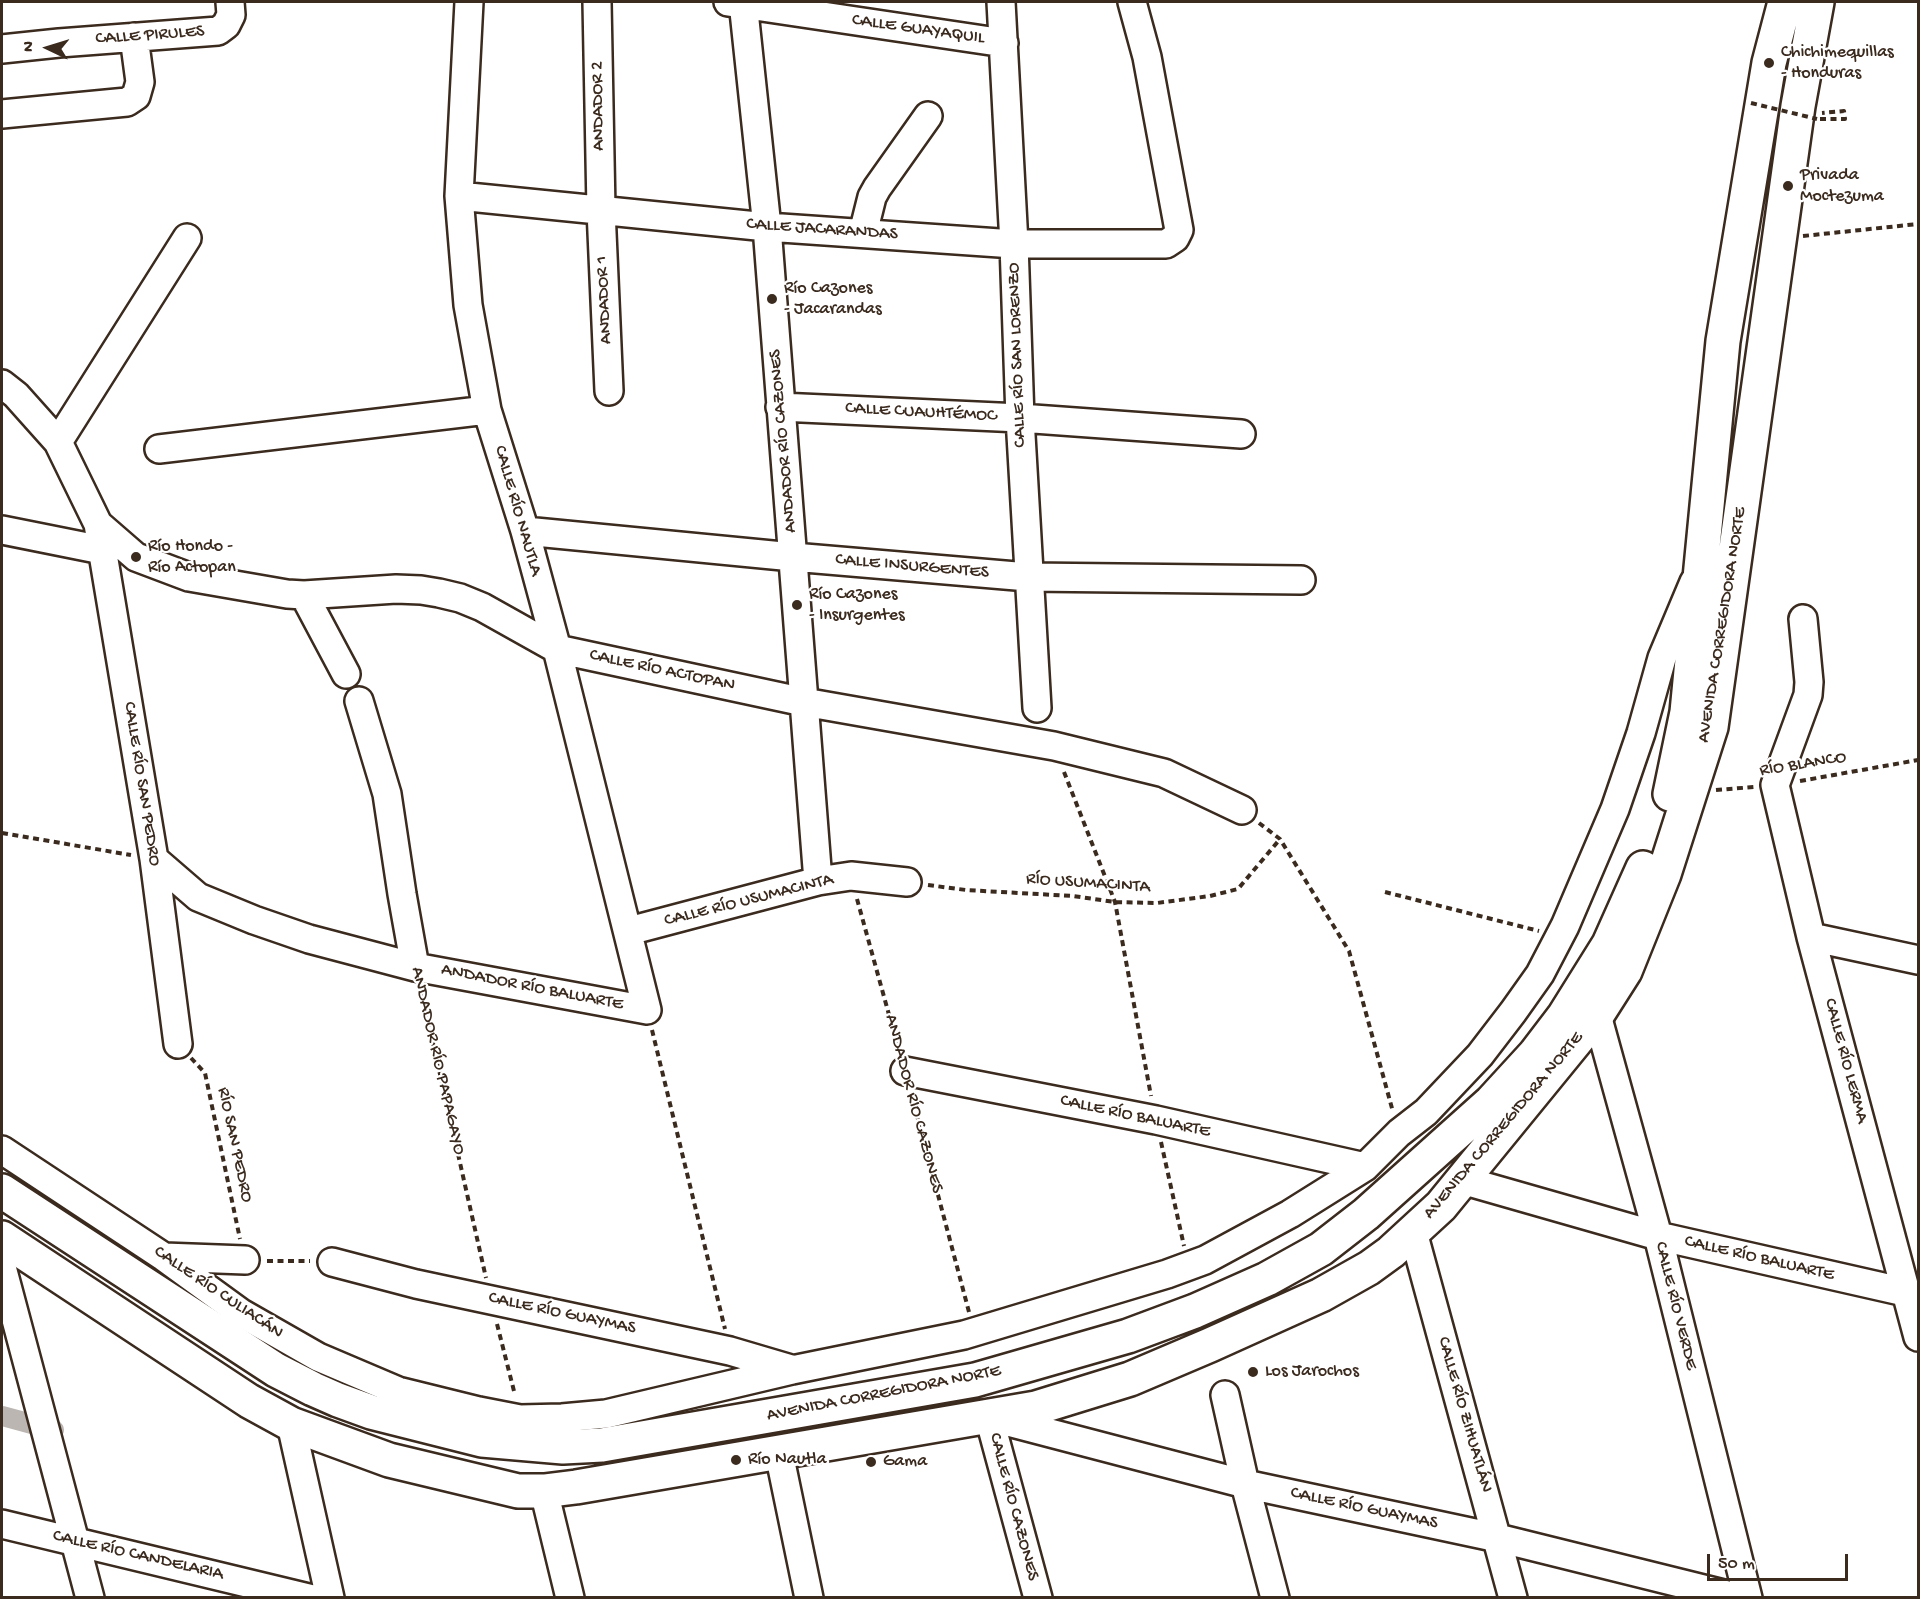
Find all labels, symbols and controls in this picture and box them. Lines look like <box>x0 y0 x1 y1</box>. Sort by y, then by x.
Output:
street label: CALLE GUAYAQUIL <box>850 10 986 50</box>
north arrow <box>18 18 78 78</box>
street label: CALLE PIRULES <box>95 21 205 51</box>
text: N <box>20 41 39 53</box>
place label: Chichimequillas - Honduras <box>1781 42 1894 84</box>
marker: Chichimequillas - Honduras <box>1762 56 1776 70</box>
street label: ANDADOR 2 <box>587 61 611 151</box>
place label: Privada Moctezuma <box>1800 165 1884 207</box>
marker: Privada Moctezuma <box>1781 179 1795 193</box>
street label: CALLE JACARANDAS <box>745 214 899 246</box>
street label: ANDADOR 1 <box>592 255 618 345</box>
street label: CALLE RÍO SAN LORENZO <box>1004 262 1032 448</box>
place label: Río Cazones - Jacarandas <box>784 278 882 320</box>
marker: Río Cazones - Jacarandas <box>765 292 779 306</box>
street label: ANDADOR RÍO CAZONES <box>765 348 803 534</box>
street label: CALLE CUAUHTÉMOC <box>845 398 997 428</box>
street label: CALLE RÍO NAUTLA <box>488 443 546 579</box>
street label: AVENIDA CORREGIDORA NORTE <box>1694 506 1752 744</box>
place label: Río Hondo - Río Actopan <box>148 536 236 578</box>
marker: Río Hondo - Río Actopan <box>129 550 143 564</box>
street label: CALLE INSURGENTES <box>834 550 990 584</box>
place label: Río Cazones - Insurgentes <box>809 584 905 626</box>
marker: Río Cazones - Insurgentes <box>790 598 804 612</box>
street label: CALLE RÍO ACTOPAN <box>587 645 737 697</box>
street label: CALLE RÍO SAN PEDRO <box>117 700 165 868</box>
street label: RÍO BLANCO <box>1758 747 1848 783</box>
street label: RÍO USUMACINTA <box>1025 869 1151 899</box>
street label: CALLE RÍO USUMACINTA <box>662 870 836 932</box>
street label: ANDADOR RÍO BALUARTE <box>439 960 625 1016</box>
street label: ANDADOR RÍO PAPAGAYO <box>405 965 469 1157</box>
street label: CALLE RÍO LERMA <box>1818 996 1872 1126</box>
street label: ANDADOR RÍO CAZONES <box>879 1012 947 1196</box>
street label: AVENIDA CORREGIDORA NORTE <box>1419 1028 1589 1224</box>
street label: RÍO SAN PEDRO <box>211 1086 257 1204</box>
street label: CALLE RÍO BALUARTE <box>1058 1091 1212 1143</box>
street label: CALLE RÍO BALUARTE <box>1682 1231 1836 1287</box>
street label: CALLE RÍO VERDE <box>1649 1240 1701 1372</box>
street label: CALLE RÍO CULIACÁN <box>149 1242 287 1344</box>
street label: CALLE RÍO GUAYMAS <box>486 1288 638 1340</box>
street label: CALLE RÍO ZIHUATLÁN <box>1431 1335 1497 1495</box>
street label: AVENIDA CORREGIDORA NORTE <box>765 1361 1003 1427</box>
place label: Los Jarochos <box>1265 1361 1359 1383</box>
marker: Los Jarochos <box>1246 1365 1260 1379</box>
street label: CALLE RÍO CAZONES <box>983 1431 1043 1583</box>
place label: Río Nautla <box>748 1449 826 1471</box>
place label: Gama <box>883 1451 927 1473</box>
marker: Río Nautla <box>729 1453 743 1467</box>
marker: Gama <box>864 1455 878 1469</box>
street label: CALLE RÍO GUAYMAS <box>1288 1483 1440 1535</box>
street label: CALLE RÍO CANDELARIA <box>51 1526 225 1586</box>
scale bar <box>1710 1542 1851 1580</box>
text: 50 m <box>1718 1554 1755 1575</box>

